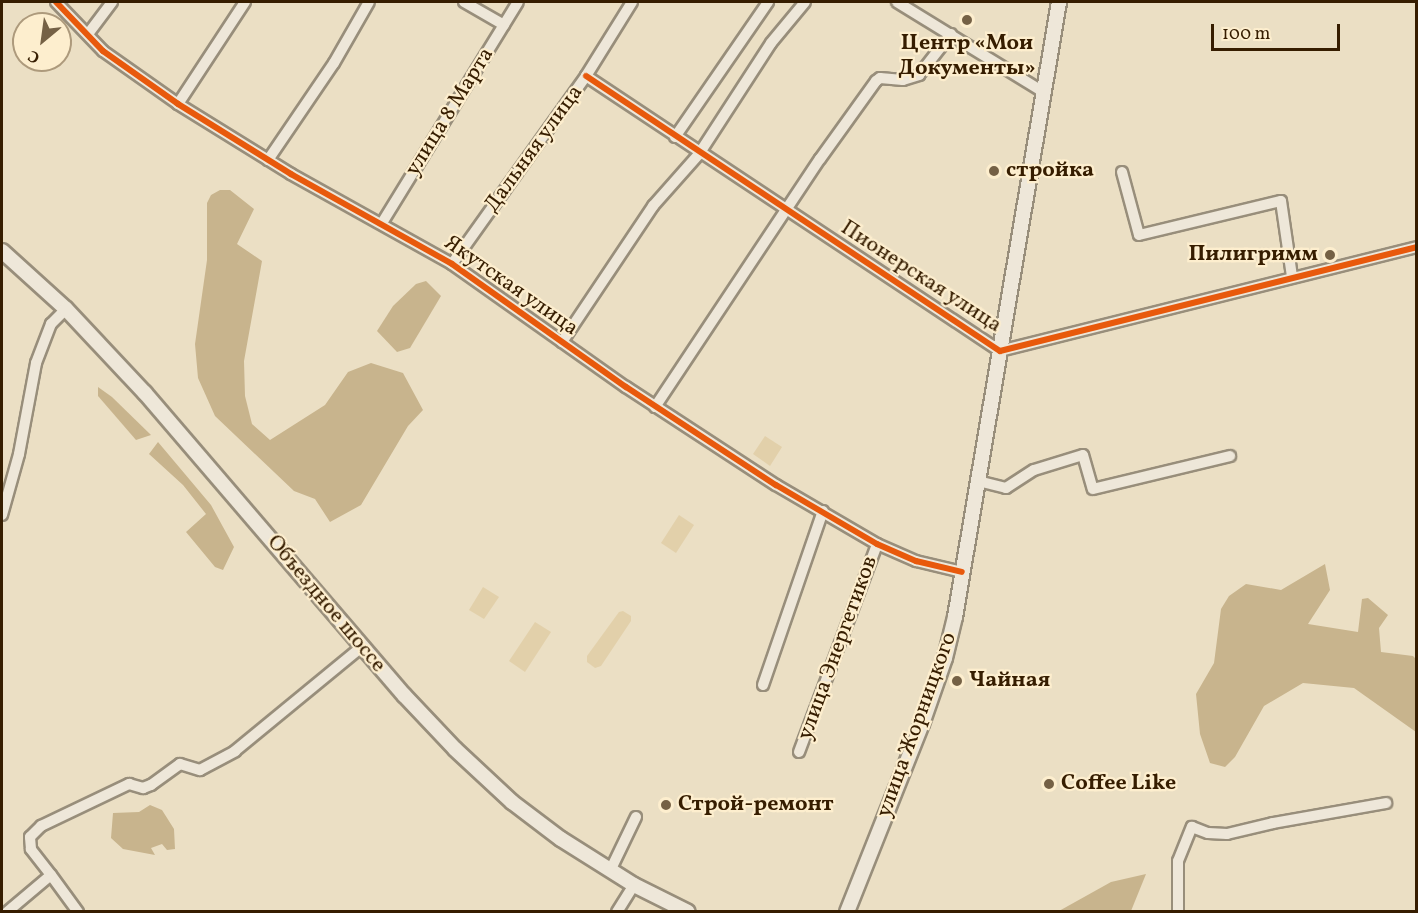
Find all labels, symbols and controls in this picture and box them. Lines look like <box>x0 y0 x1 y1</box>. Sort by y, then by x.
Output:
north arrow <box>12 12 72 72</box>
scale bar <box>1214 12 1343 50</box>
marker: Центр «Мои Документы» <box>960 13 974 27</box>
text: 100 m <box>1222 22 1271 47</box>
place label: Центр «Мои Документы» <box>898 30 1036 82</box>
street label: улица 8 Марта <box>400 43 500 181</box>
text: С <box>24 44 44 68</box>
street label: Дальняя улица <box>479 80 589 218</box>
place label: стройка <box>1006 158 1094 184</box>
marker: стройка <box>987 164 1001 178</box>
street label: Пионерская улица <box>835 215 1007 339</box>
street label: Якутская улица <box>439 230 583 342</box>
place label: Пилигримм <box>1188 242 1318 268</box>
marker: Пилигримм <box>1323 248 1337 262</box>
street label: Объездное шоссе <box>261 530 391 678</box>
street label: улица Энергетиков <box>792 552 884 744</box>
street label: улица Жорницкого <box>871 629 963 821</box>
place label: Чайная <box>969 668 1050 694</box>
marker: Чайная <box>950 674 964 688</box>
place label: Coffee Like <box>1061 771 1176 797</box>
marker: Coffee Like <box>1042 777 1056 791</box>
place label: Строй-ремонт <box>678 792 834 818</box>
marker: Строй-ремонт <box>659 798 673 812</box>

